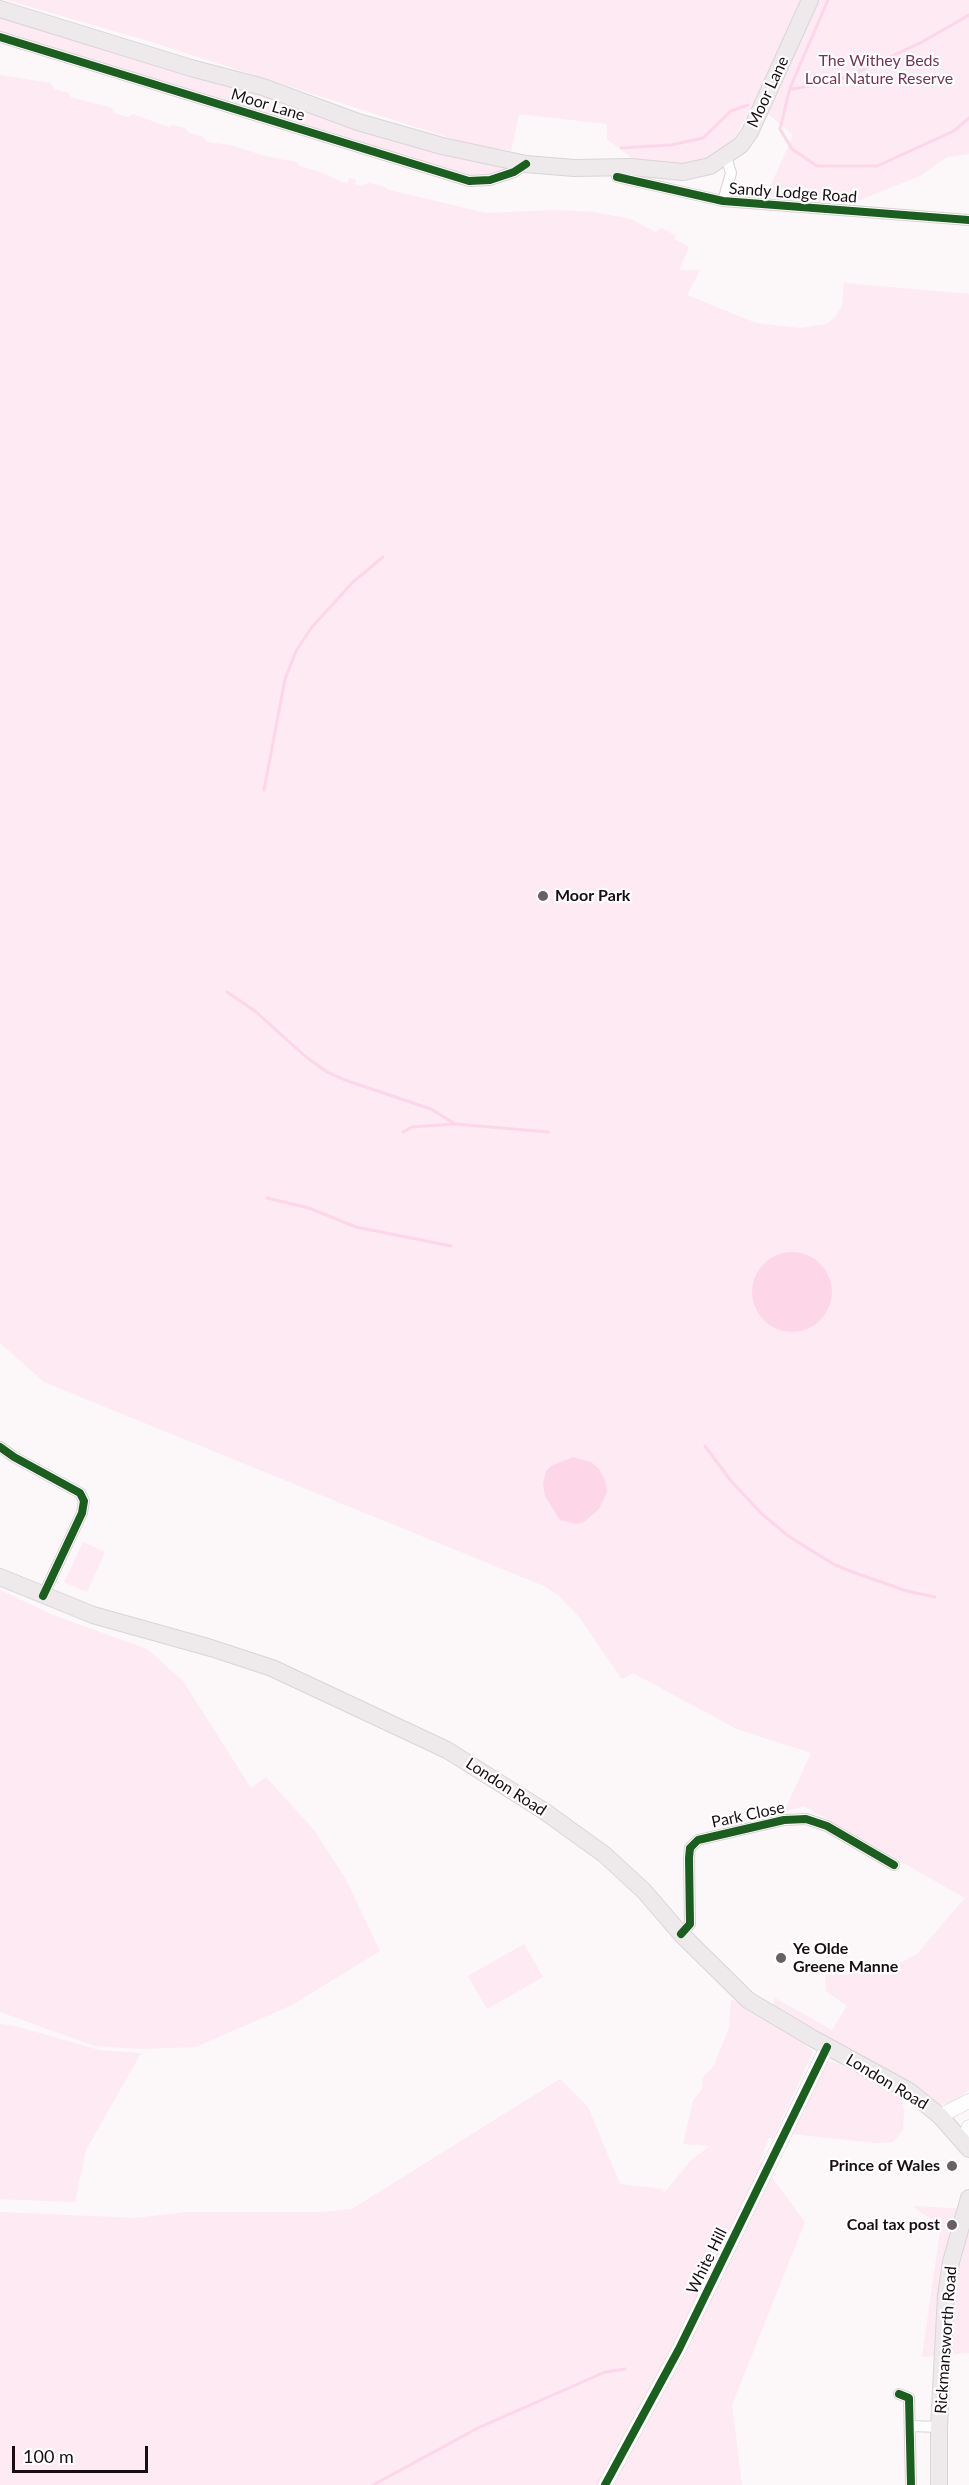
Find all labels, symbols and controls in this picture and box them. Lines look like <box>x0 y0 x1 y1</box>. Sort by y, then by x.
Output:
park label: The Withey Beds Local Nature Reserve <box>805 51 953 89</box>
street label: Moor Lane <box>743 53 793 131</box>
street label: Moor Lane <box>229 85 307 125</box>
street label: Sandy Lodge Road <box>728 179 858 207</box>
place label: Moor Park <box>555 886 630 906</box>
marker: Moor Park <box>536 889 550 903</box>
street label: London Road <box>462 1754 550 1820</box>
street label: Park Close <box>710 1798 786 1832</box>
place label: Ye Olde Greene Manne <box>793 1939 898 1977</box>
marker: Ye Olde Greene Manne <box>774 1951 788 1965</box>
street label: London Road <box>843 2050 931 2114</box>
place label: Prince of Wales <box>829 2156 940 2176</box>
marker: Prince of Wales <box>945 2159 959 2173</box>
place label: Coal tax post <box>847 2215 940 2235</box>
marker: Coal tax post <box>945 2218 959 2232</box>
street label: White Hill <box>683 2225 731 2297</box>
street label: Rickmansworth Road <box>931 2265 961 2415</box>
scale bar <box>15 2434 152 2472</box>
text: 100 m <box>23 2445 74 2467</box>

